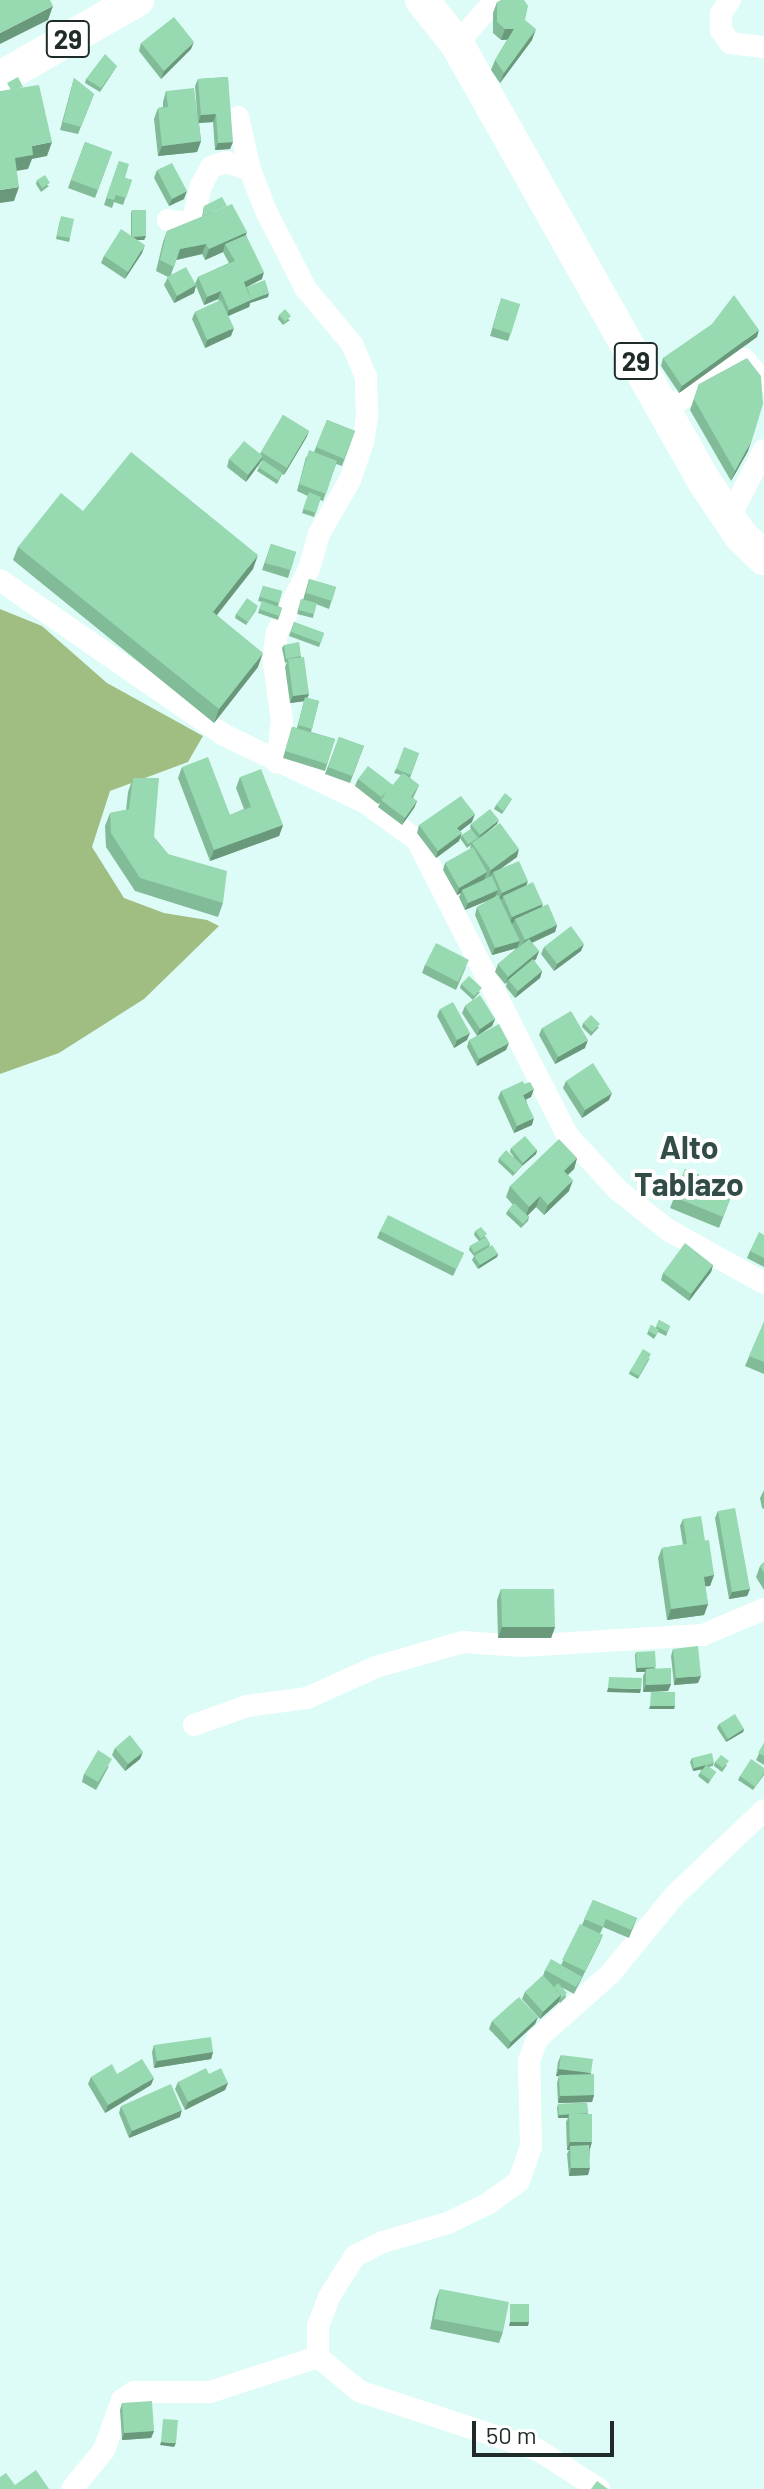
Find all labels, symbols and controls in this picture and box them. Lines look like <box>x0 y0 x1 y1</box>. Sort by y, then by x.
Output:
road number: 29 <box>44 17 92 61</box>
road number: 29 <box>612 339 660 383</box>
district label: Alto Tablazo <box>634 1128 744 1203</box>
scale bar <box>476 2405 618 2455</box>
text: 50 m <box>486 2420 537 2449</box>

